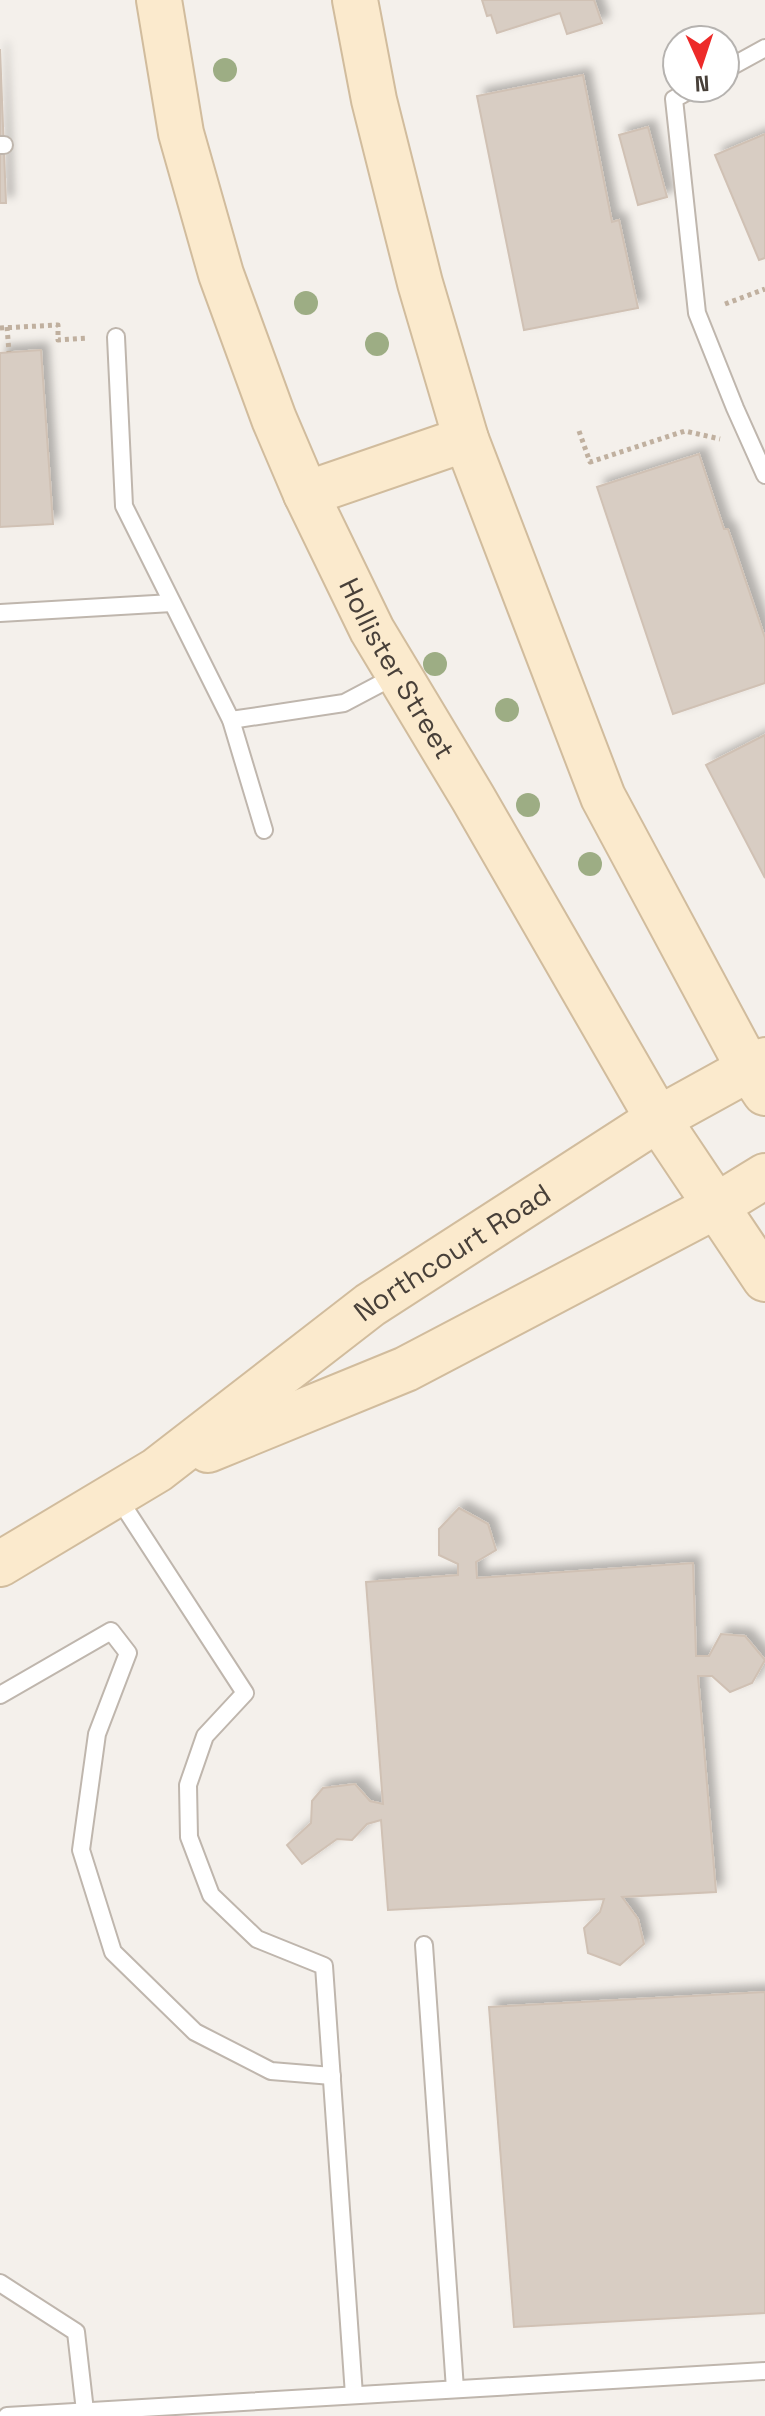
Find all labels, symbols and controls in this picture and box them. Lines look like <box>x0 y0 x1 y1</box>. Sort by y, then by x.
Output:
north arrow <box>661 24 741 104</box>
text: N <box>694 70 710 98</box>
street label: Hollister Street <box>331 572 463 765</box>
street label: Northcourt Road <box>346 1175 557 1329</box>

